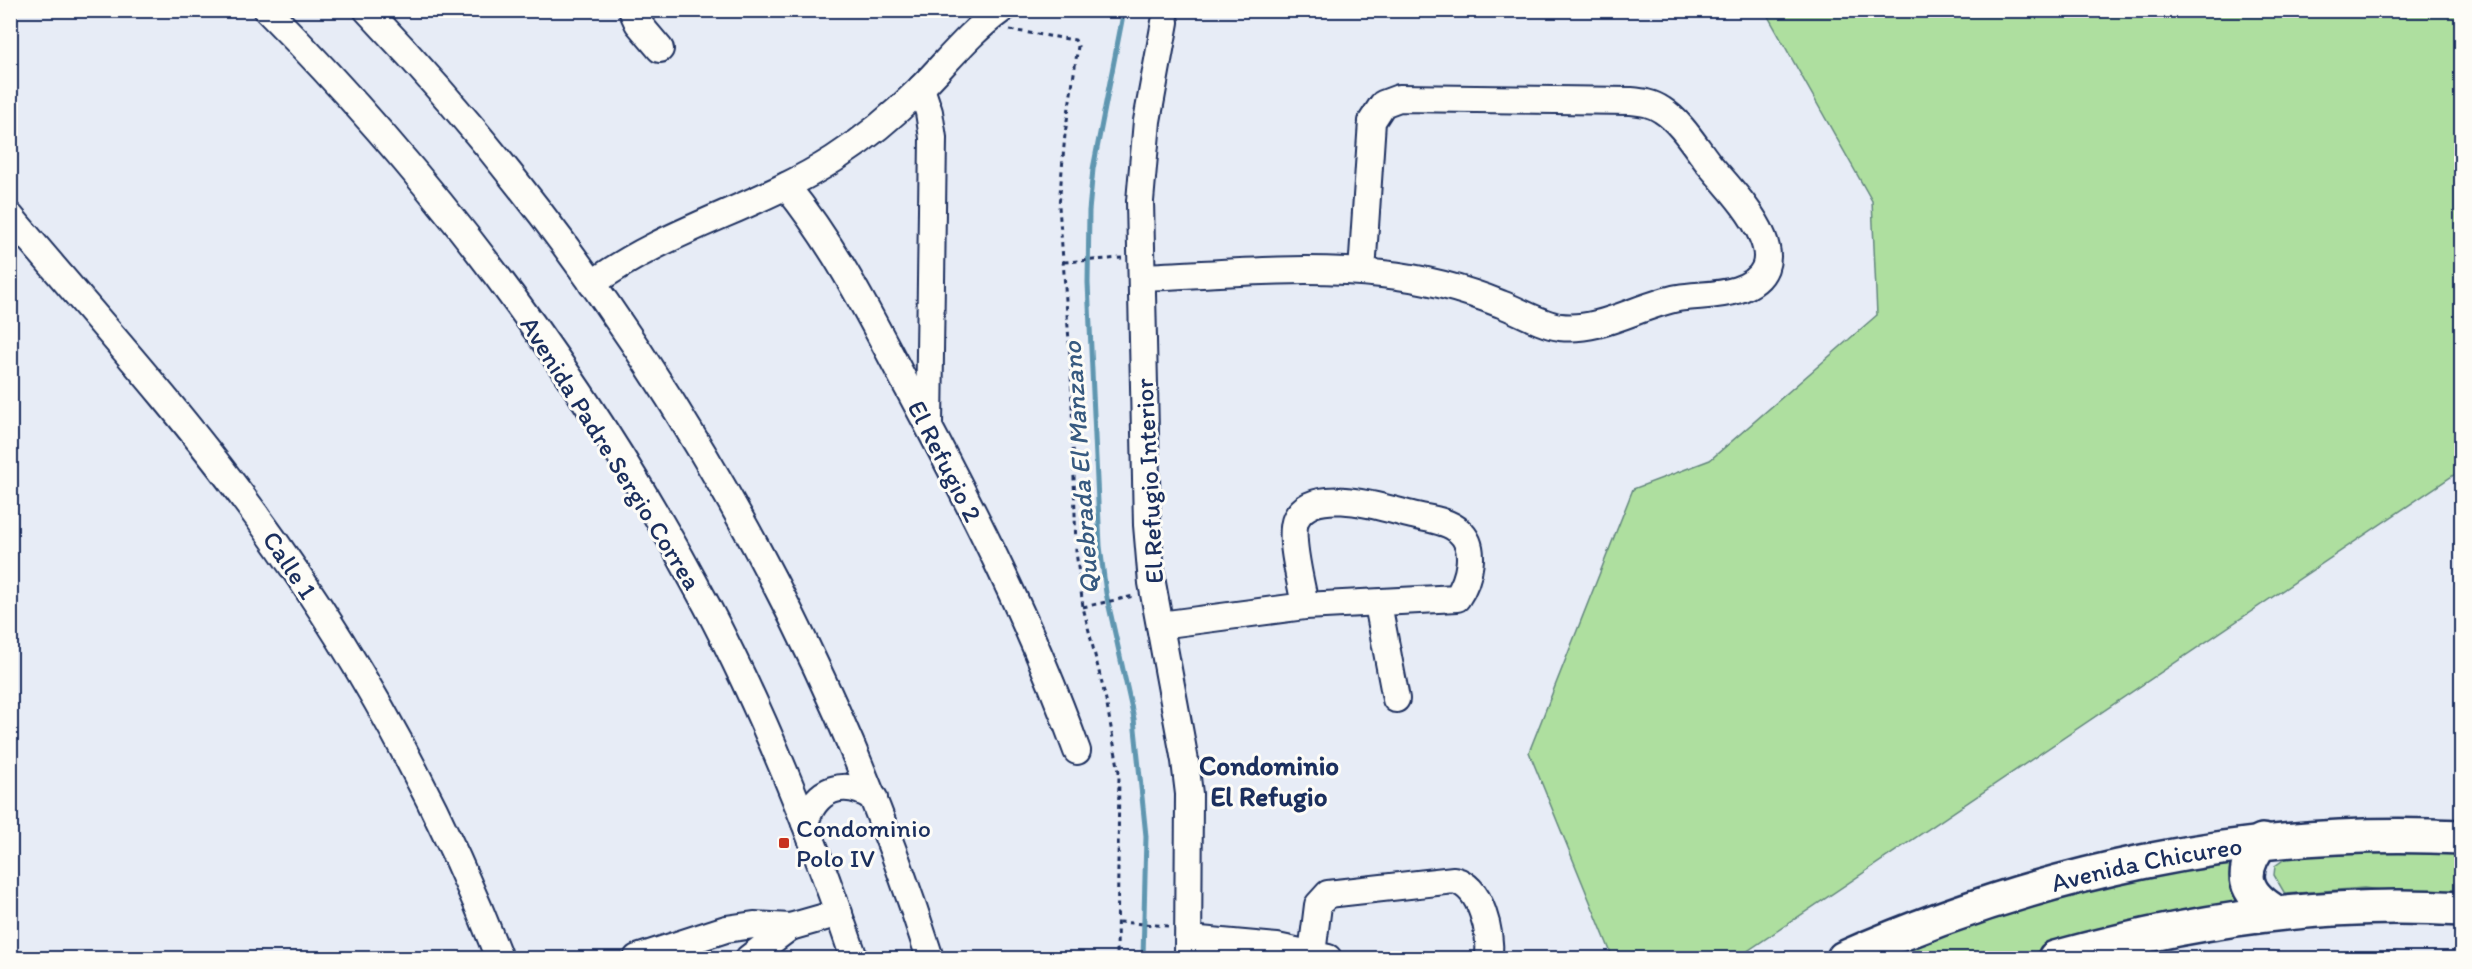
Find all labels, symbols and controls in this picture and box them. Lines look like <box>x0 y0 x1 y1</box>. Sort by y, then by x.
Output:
street label: Avenida Padre Sergio Correa <box>514 310 709 596</box>
water label: Quebrada El Manzano <box>1055 339 1105 596</box>
street label: El Refugio Interior <box>1128 377 1170 585</box>
street label: El Refugio 2 <box>901 395 989 527</box>
street label: Calle 1 <box>256 525 324 605</box>
district label: Condominio El Refugio <box>1199 749 1339 813</box>
place label: Condominio Polo IV <box>796 812 931 874</box>
street label: Avenida Chicureo <box>2048 829 2244 899</box>
marker: Condominio Polo IV <box>777 836 791 850</box>

